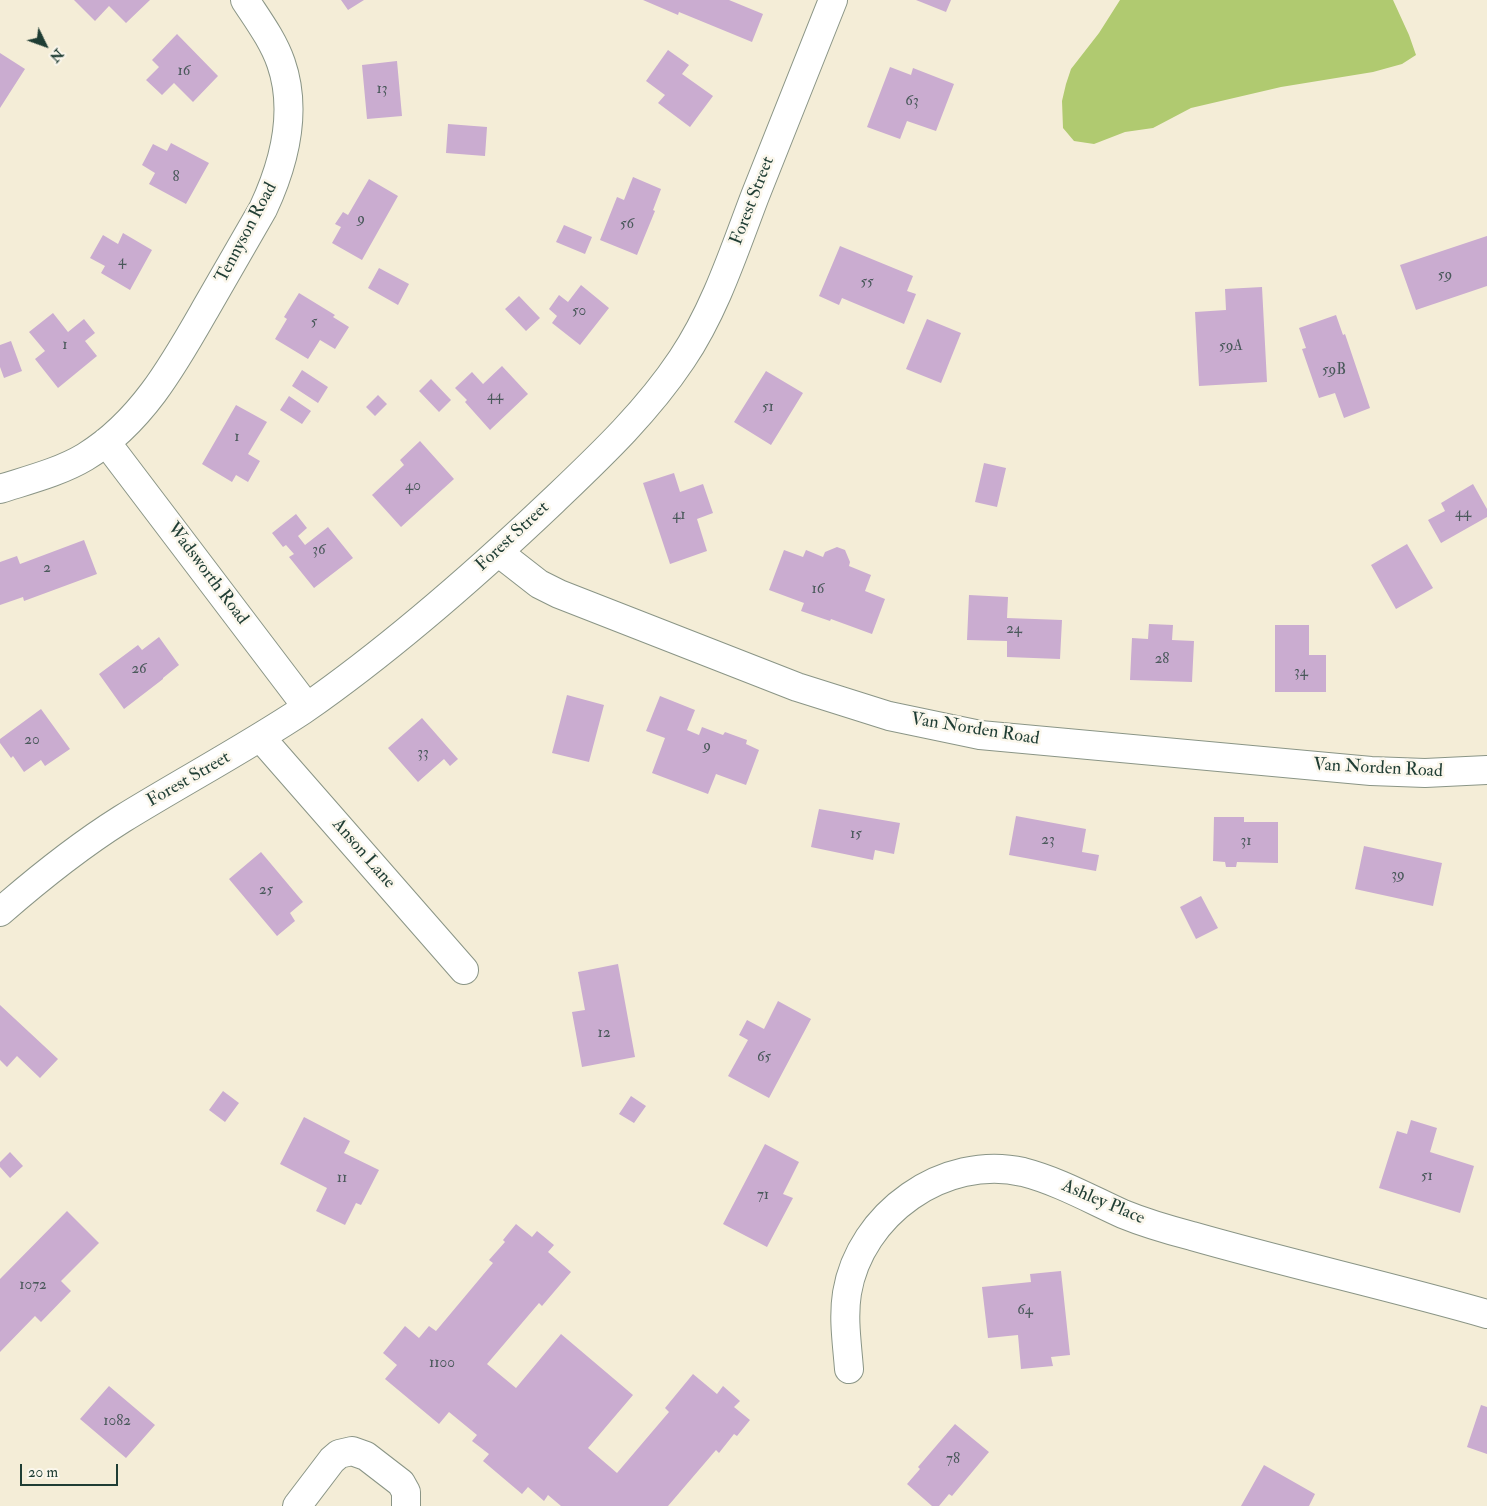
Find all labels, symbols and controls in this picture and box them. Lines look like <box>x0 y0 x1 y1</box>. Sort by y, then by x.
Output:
north arrow <box>20 20 70 70</box>
text: N <box>46 45 67 66</box>
house number: 16 <box>178 63 190 81</box>
house number: 13 <box>376 81 388 99</box>
house number: 63 <box>905 93 919 111</box>
street label: Forest Street <box>726 154 780 248</box>
house number: 8 <box>172 169 180 187</box>
street label: Tennyson Road <box>212 179 282 287</box>
house number: 9 <box>357 211 365 229</box>
house number: 56 <box>620 216 634 234</box>
house number: 4 <box>118 253 126 271</box>
house number: 59 <box>1438 267 1452 285</box>
house number: 55 <box>860 274 874 292</box>
house number: 50 <box>572 303 586 321</box>
house number: 5 <box>311 314 317 332</box>
house number: 1 <box>62 337 68 355</box>
house number: 59A <box>1219 338 1243 356</box>
house number: 59B <box>1322 362 1346 380</box>
house number: 44 <box>487 388 503 406</box>
house number: 51 <box>762 399 774 417</box>
house number: 1 <box>234 429 240 447</box>
house number: 40 <box>405 478 421 496</box>
street label: Forest Street <box>472 497 554 577</box>
house number: 44 <box>1455 505 1471 523</box>
house number: 41 <box>672 507 686 525</box>
street label: Wadsworth Road <box>162 519 252 629</box>
house number: 36 <box>312 542 326 560</box>
house number: 2 <box>43 560 51 578</box>
house number: 16 <box>812 581 824 599</box>
house number: 24 <box>1006 621 1022 639</box>
house number: 28 <box>1155 651 1169 669</box>
house number: 26 <box>131 661 147 679</box>
house number: 34 <box>1294 664 1308 682</box>
street label: Van Norden Road <box>909 709 1041 751</box>
house number: 20 <box>24 732 40 750</box>
house number: 9 <box>703 738 711 756</box>
house number: 33 <box>417 745 429 763</box>
street label: Forest Street <box>143 747 235 813</box>
street label: Van Norden Road <box>1313 755 1443 783</box>
street label: Anson Lane <box>327 815 399 893</box>
house number: 15 <box>850 826 862 844</box>
house number: 23 <box>1041 832 1055 850</box>
house number: 31 <box>1240 833 1252 851</box>
house number: 39 <box>1391 867 1405 885</box>
house number: 25 <box>259 882 273 900</box>
house number: 12 <box>598 1025 610 1043</box>
house number: 65 <box>757 1049 771 1067</box>
house number: 51 <box>1421 1168 1433 1186</box>
house number: 11 <box>337 1170 347 1188</box>
street label: Ashley Place <box>1058 1176 1148 1230</box>
house number: 71 <box>757 1187 769 1205</box>
house number: 1072 <box>19 1277 47 1295</box>
house number: 64 <box>1017 1302 1033 1320</box>
house number: 1100 <box>429 1355 455 1373</box>
house number: 1082 <box>103 1413 131 1431</box>
house number: 78 <box>946 1451 960 1469</box>
scale bar <box>22 1454 120 1486</box>
text: 20 m <box>28 1463 58 1482</box>

